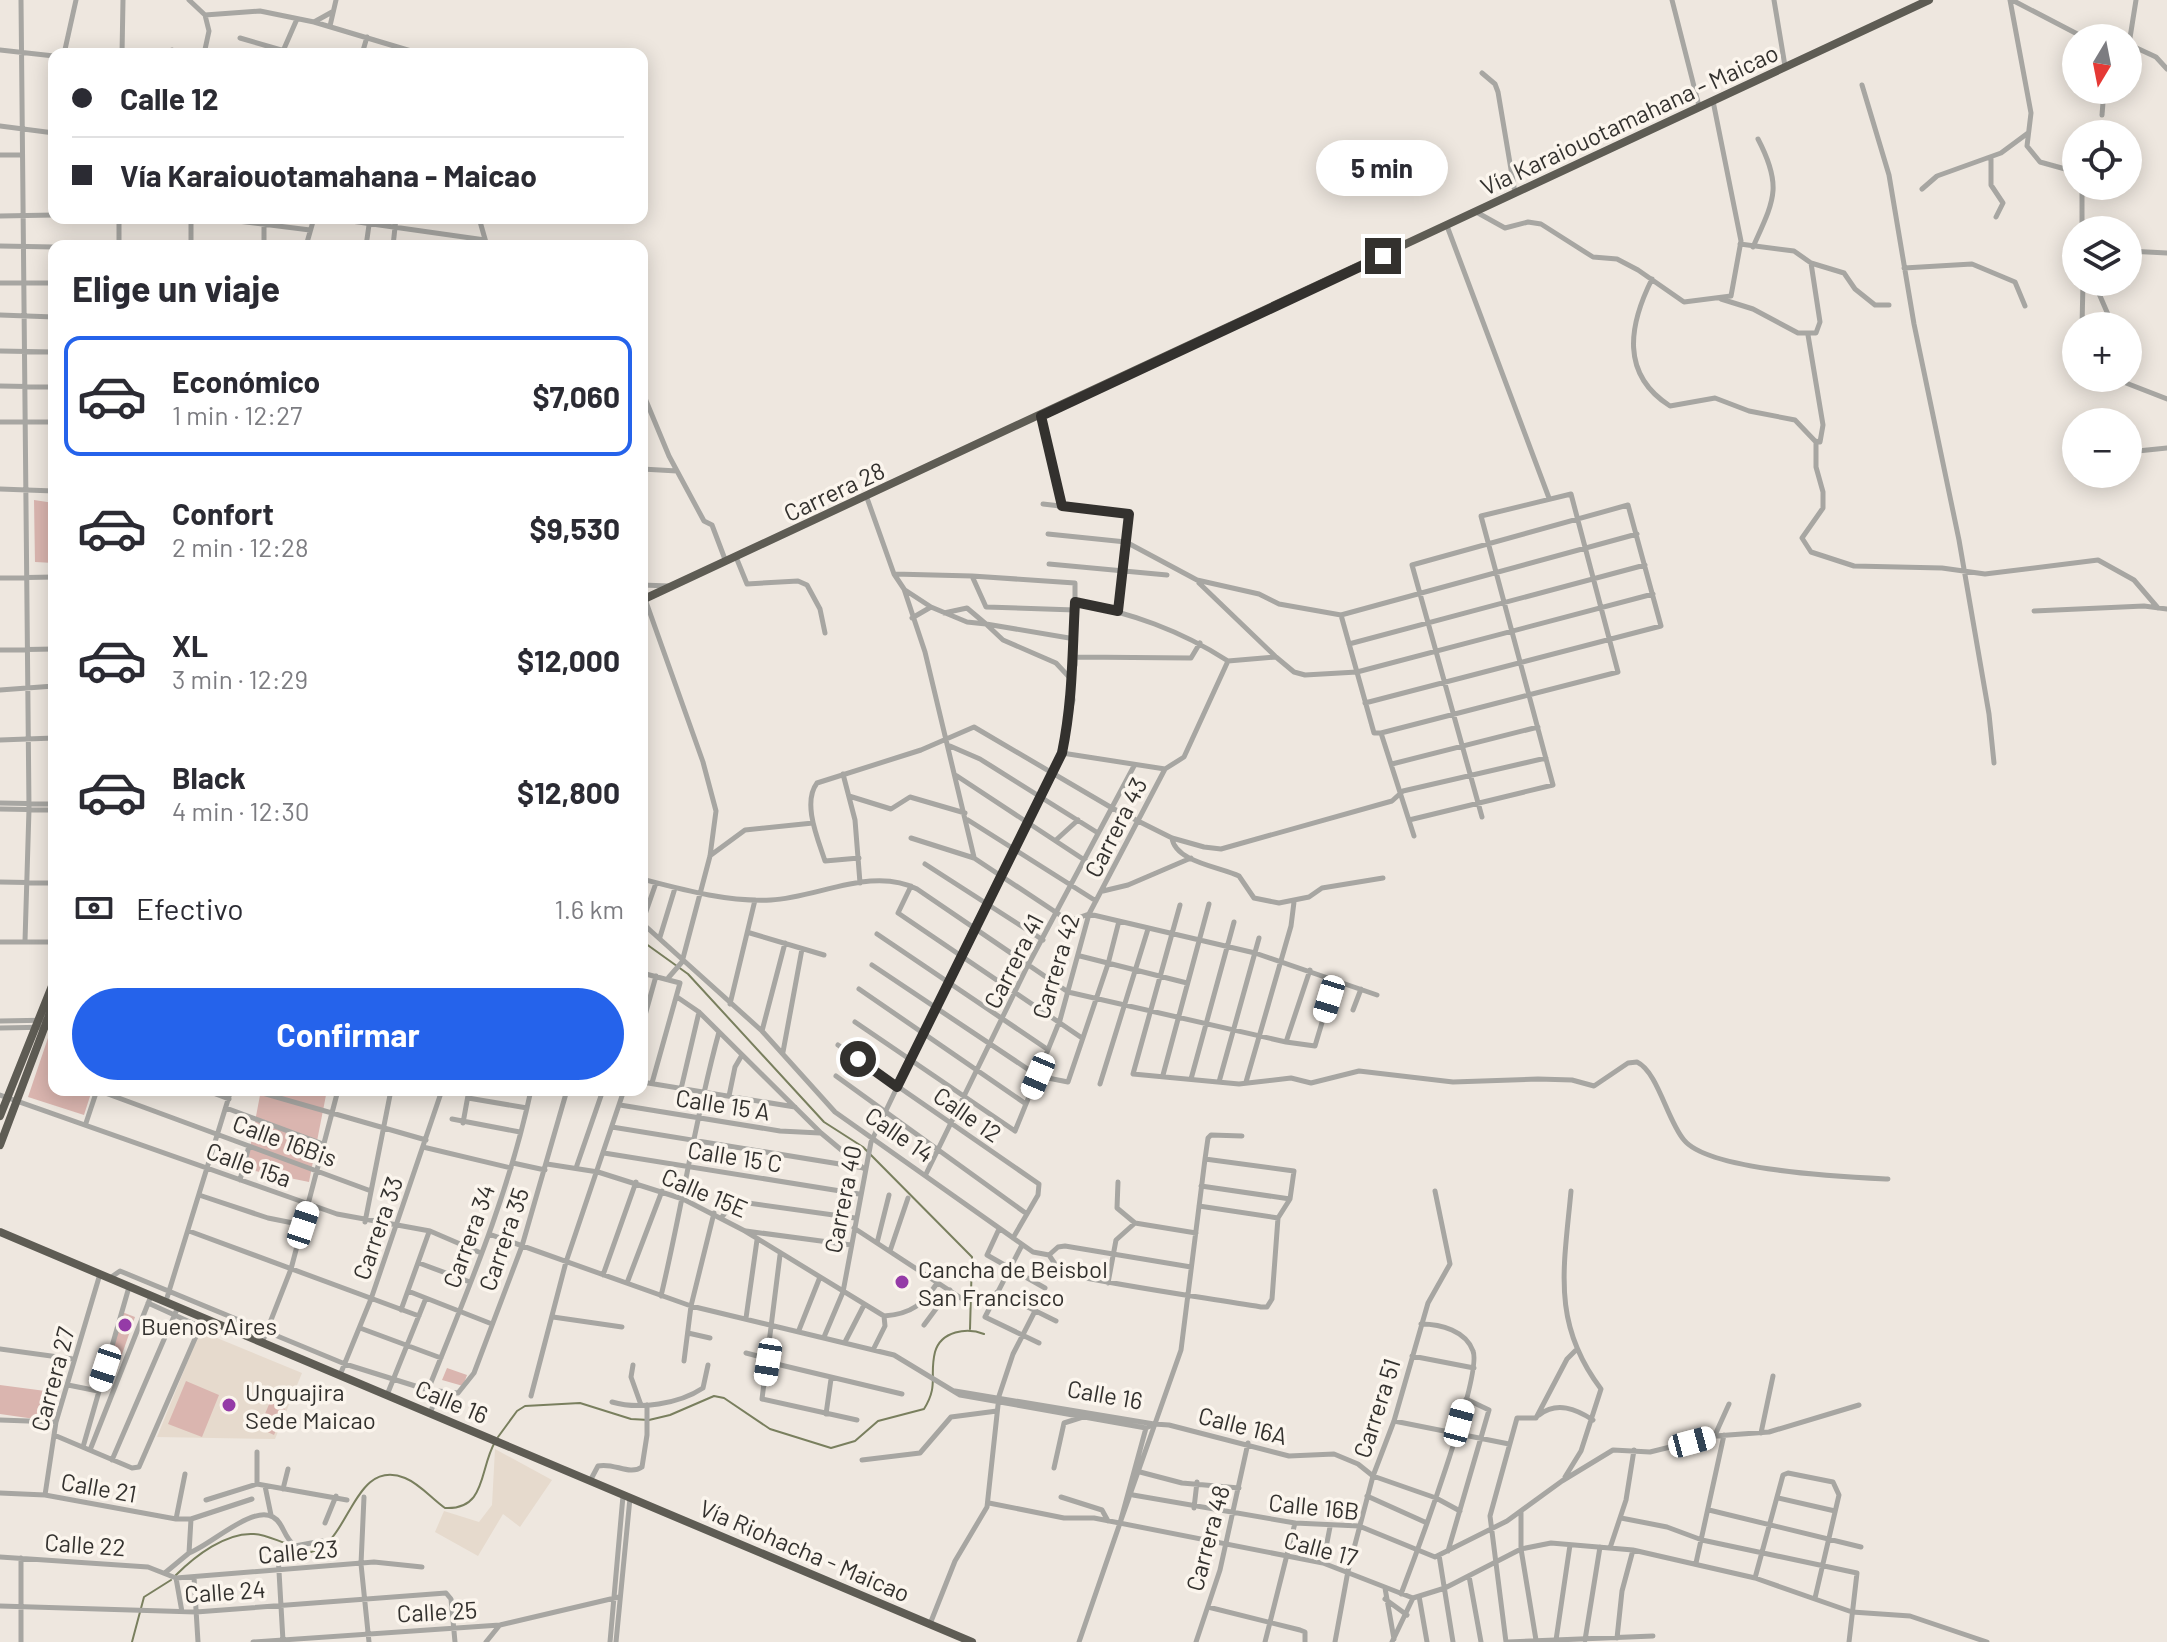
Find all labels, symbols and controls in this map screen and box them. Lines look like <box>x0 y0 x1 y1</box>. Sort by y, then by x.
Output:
north arrow <box>2062 24 2142 104</box>
map controls <box>2062 24 2142 488</box>
street label: Vía Karaiouotamahana - Maicao <box>1476 37 1782 201</box>
text: Calle 12 <box>120 80 218 116</box>
button: locate <box>2062 120 2142 200</box>
callout: 5 min <box>1317 140 1449 196</box>
text: 5 min <box>1351 152 1413 183</box>
text: Vía Karaiouotamahana - Maicao <box>120 157 537 193</box>
button: layers <box>2062 216 2142 296</box>
route end <box>1365 238 1401 274</box>
text: Elige un viaje <box>72 266 280 309</box>
button: + <box>2062 312 2142 392</box>
icon: car <box>76 360 148 432</box>
text: Económico <box>172 363 320 399</box>
text: $7,060 <box>532 378 620 414</box>
text: 1 min · 12:27 <box>172 399 302 430</box>
button: − <box>2062 408 2142 488</box>
street label: Carrera 28 <box>779 455 889 527</box>
icon: car <box>76 492 148 564</box>
text: Confort <box>172 495 274 531</box>
text: $9,530 <box>529 510 620 546</box>
text: 2 min · 12:28 <box>172 531 308 562</box>
icon: car <box>76 624 148 696</box>
text: XL <box>172 627 208 663</box>
text: $12,000 <box>517 642 620 678</box>
text: 3 min · 12:29 <box>172 663 308 694</box>
icon: car <box>76 756 148 828</box>
text: Black <box>172 759 246 795</box>
street label: Carrera 43 <box>1078 772 1152 882</box>
text: $12,800 <box>517 774 620 810</box>
text: 4 min · 12:30 <box>172 795 309 826</box>
icon: cash <box>72 886 116 930</box>
text: Efectivo <box>136 890 244 926</box>
text: 1.6 km <box>555 893 624 924</box>
street label: Carrera 41 <box>977 909 1049 1013</box>
street label: Carrera 42 <box>1025 910 1085 1022</box>
car <box>1311 973 1347 1025</box>
button: Confirmar <box>72 988 624 1080</box>
route start <box>840 1041 876 1077</box>
car <box>1018 1049 1058 1103</box>
street label: Calle 12 <box>928 1080 1008 1148</box>
street label: Calle 15 A <box>674 1082 772 1126</box>
street label: Calle 14 <box>860 1100 940 1168</box>
street label: Calle 16Bis <box>229 1108 341 1172</box>
street label: Calle 15 C <box>686 1134 784 1178</box>
street label: Calle 15a <box>203 1135 295 1193</box>
street label: Carrera 40 <box>817 1143 867 1255</box>
street label: Calle 15E <box>658 1161 752 1223</box>
street label: Carrera 33 <box>346 1173 408 1283</box>
street label: Carrera 34 <box>436 1180 500 1292</box>
street label: Carrera 35 <box>472 1184 534 1294</box>
car <box>284 1198 322 1252</box>
place label: Cancha de Beisbol San Francisco <box>918 1254 1108 1311</box>
marker: Cancha de Beisbol San Francisco <box>893 1273 911 1291</box>
place label: Buenos Aires <box>141 1311 277 1340</box>
marker: Buenos Aires <box>116 1316 134 1334</box>
street label: Carrera 27 <box>24 1324 80 1434</box>
car <box>752 1336 784 1388</box>
car <box>86 1341 124 1395</box>
street label: Carrera 51 <box>1346 1355 1406 1461</box>
street label: Calle 16 <box>411 1373 493 1429</box>
street label: Calle 16 <box>1065 1373 1145 1415</box>
place label: Unguajira Sede Maicao <box>245 1377 376 1434</box>
marker: Unguajira Sede Maicao <box>220 1396 238 1414</box>
car <box>1441 1397 1477 1449</box>
street label: Calle 16A <box>1196 1400 1290 1450</box>
car <box>1666 1424 1718 1460</box>
street label: Calle 21 <box>59 1466 139 1508</box>
street label: Carrera 48 <box>1179 1482 1235 1594</box>
street label: Calle 16B <box>1267 1487 1361 1525</box>
street label: Vía Riohacha - Maicao <box>696 1493 914 1607</box>
street label: Calle 17 <box>1281 1524 1361 1572</box>
street label: Calle 22 <box>44 1527 126 1561</box>
street label: Calle 23 <box>257 1533 339 1569</box>
street label: Calle 24 <box>183 1574 267 1608</box>
street label: Calle 25 <box>396 1594 478 1628</box>

